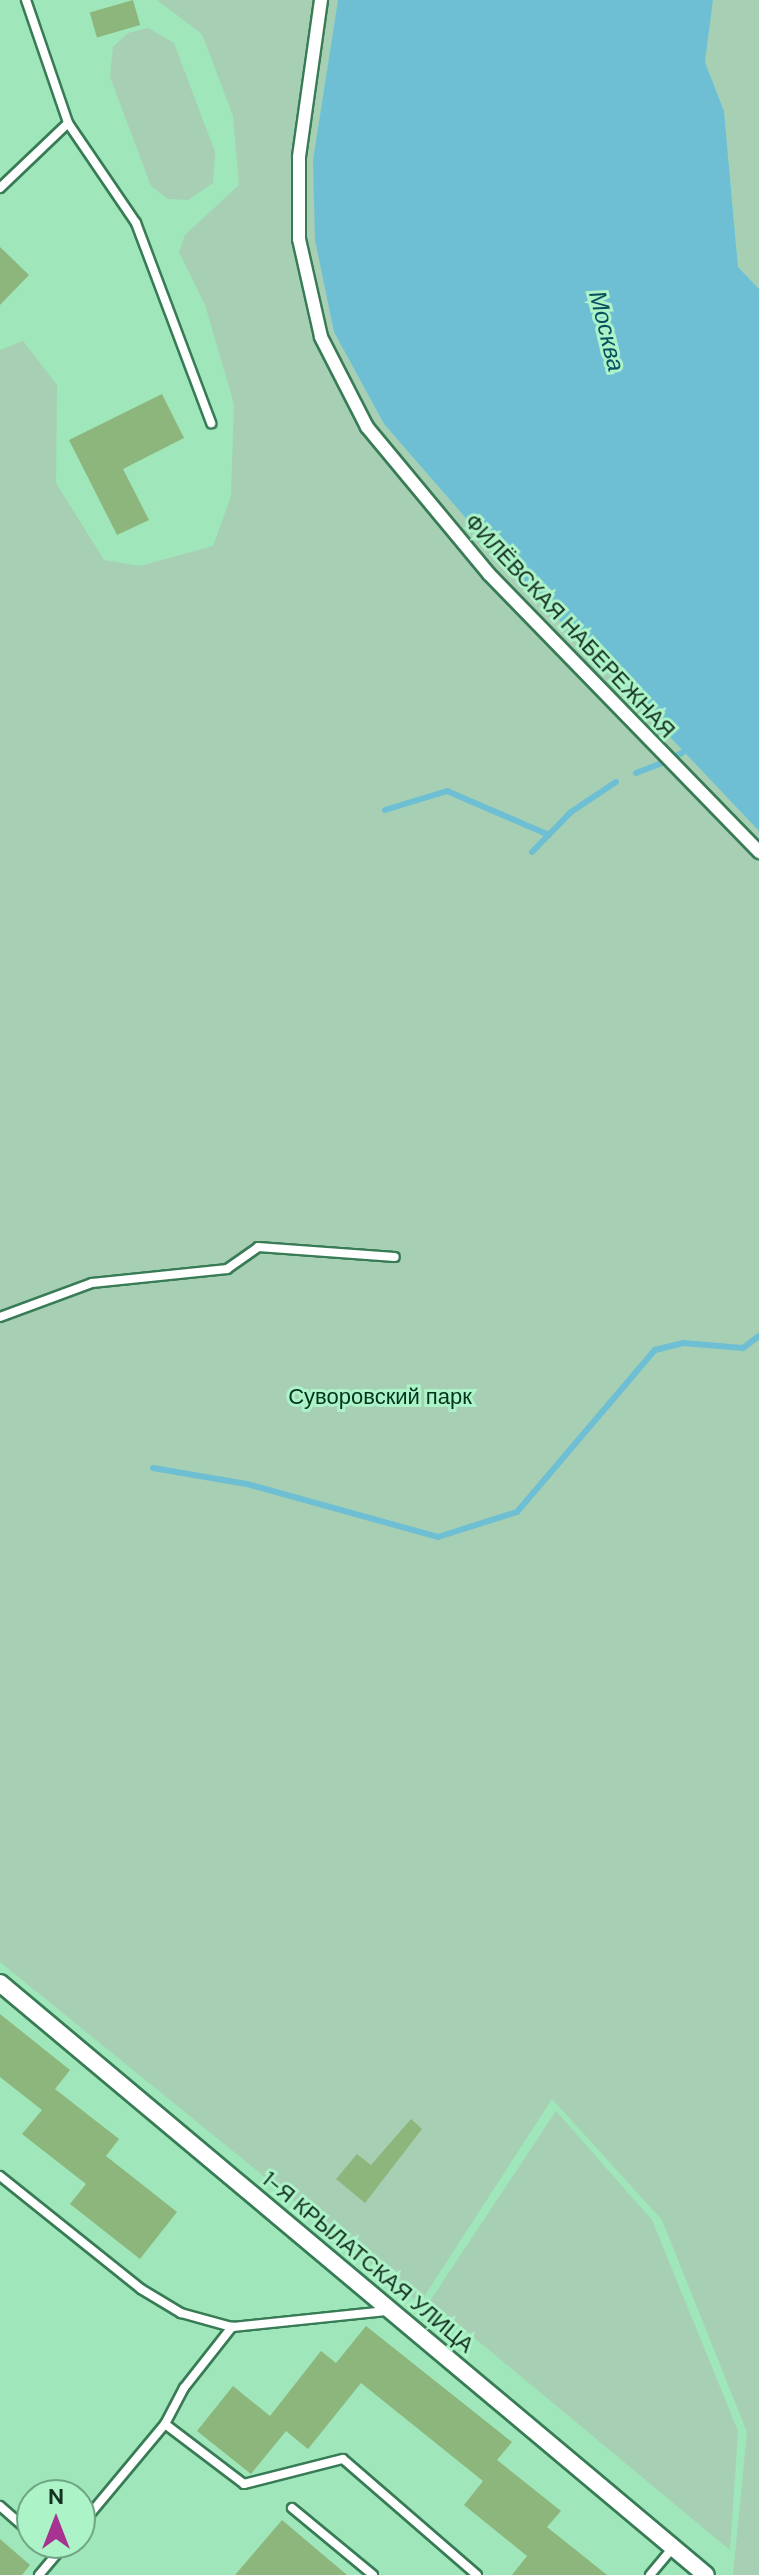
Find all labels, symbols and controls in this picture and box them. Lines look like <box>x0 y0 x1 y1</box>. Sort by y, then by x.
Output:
water label: Москва <box>583 288 631 374</box>
street label: ФИЛЁВСКАЯ НАБЕРЕЖНАЯ <box>459 509 681 743</box>
park label: Суворовский парк <box>288 1384 472 1410</box>
street label: 1-Я КРЫЛАТСКАЯ УЛИЦА <box>257 2166 479 2358</box>
north arrow <box>16 2479 96 2559</box>
text: N <box>48 2482 64 2511</box>

